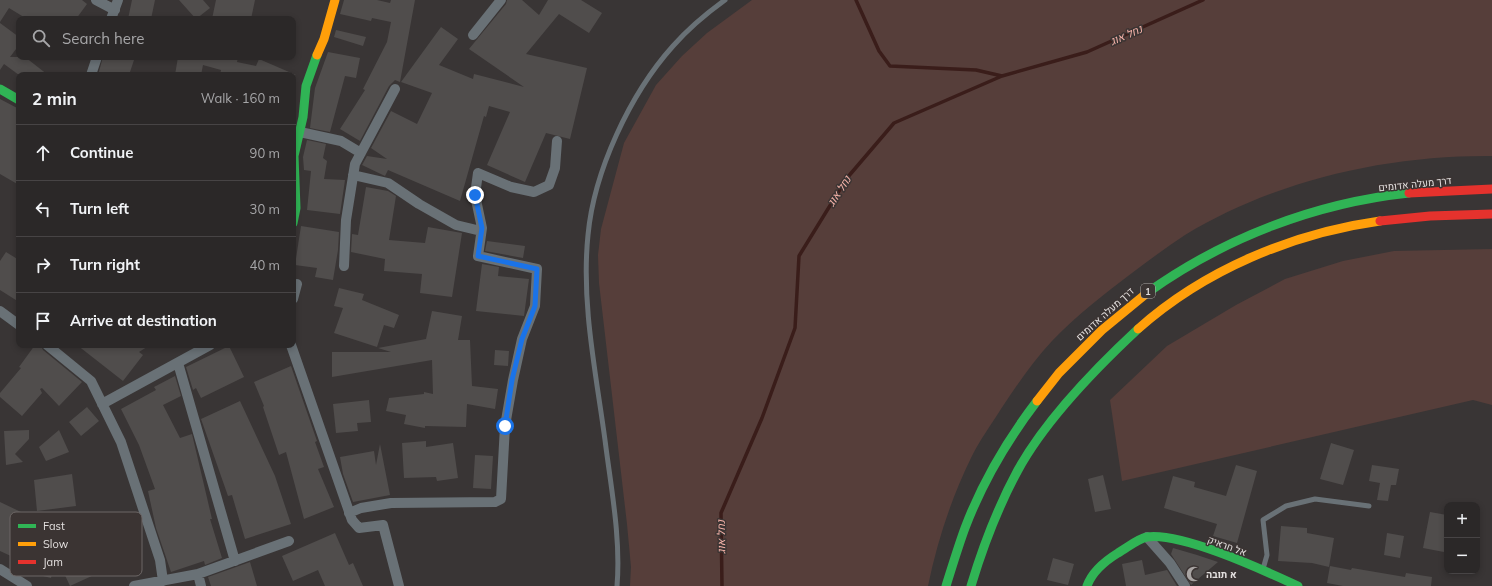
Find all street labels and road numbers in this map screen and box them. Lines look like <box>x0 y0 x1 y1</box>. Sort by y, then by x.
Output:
street label: דרך מעלה אדומים <box>1378 174 1452 194</box>
road number: 1 <box>1141 284 1155 298</box>
street label: דרך מעלה אדומים <box>1073 285 1137 343</box>
street label: אל חראיק <box>1206 533 1248 559</box>

